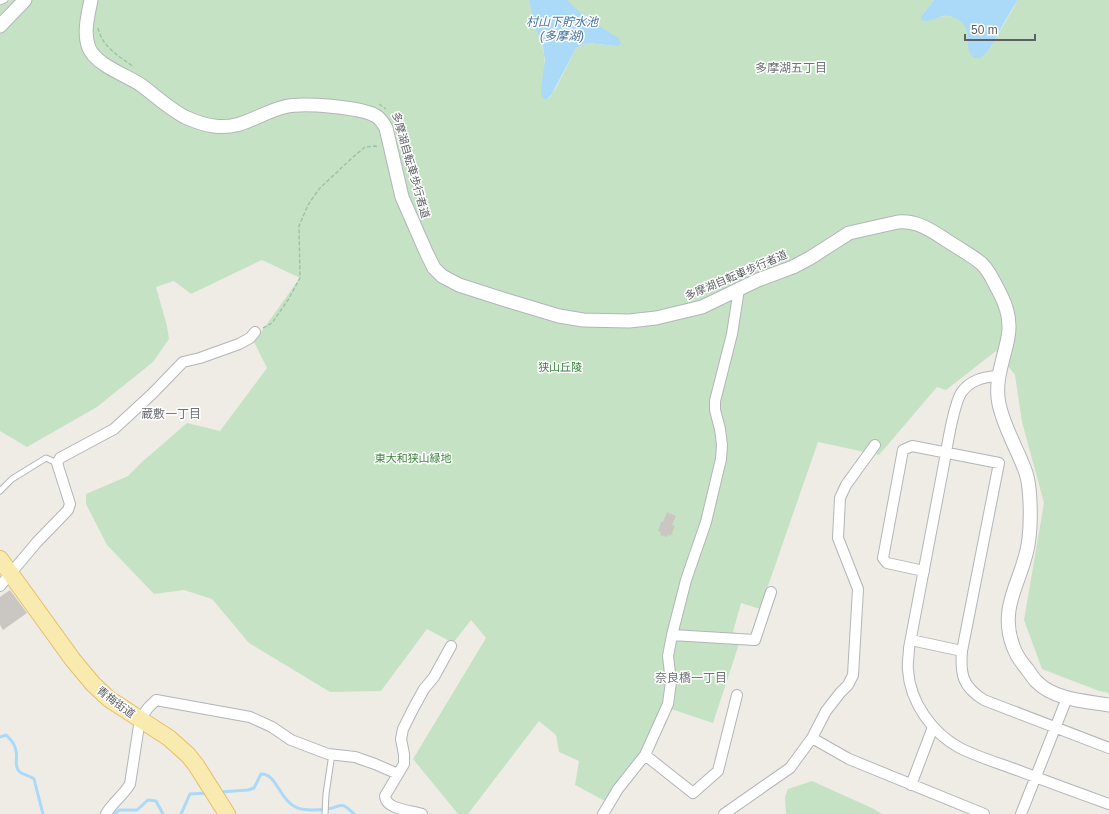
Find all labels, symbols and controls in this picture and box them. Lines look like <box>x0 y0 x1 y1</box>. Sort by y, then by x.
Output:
water label: 村山下貯水池 (多摩湖) <box>526 15 599 43</box>
scale bar <box>965 16 1035 42</box>
text: 50 m <box>971 23 998 37</box>
district label: 多摩湖五丁目 <box>755 61 827 75</box>
street label: 多摩湖自転車歩行者道 <box>390 110 432 220</box>
street label: 多摩湖自転車歩行者道 <box>683 248 789 302</box>
park label: 狭山丘陵 <box>538 361 582 373</box>
district label: 蔵敷一丁目 <box>141 407 201 421</box>
park label: 東大和狭山緑地 <box>375 452 452 464</box>
district label: 奈良橋一丁目 <box>655 671 727 685</box>
street label: 青梅街道 <box>95 684 137 720</box>

